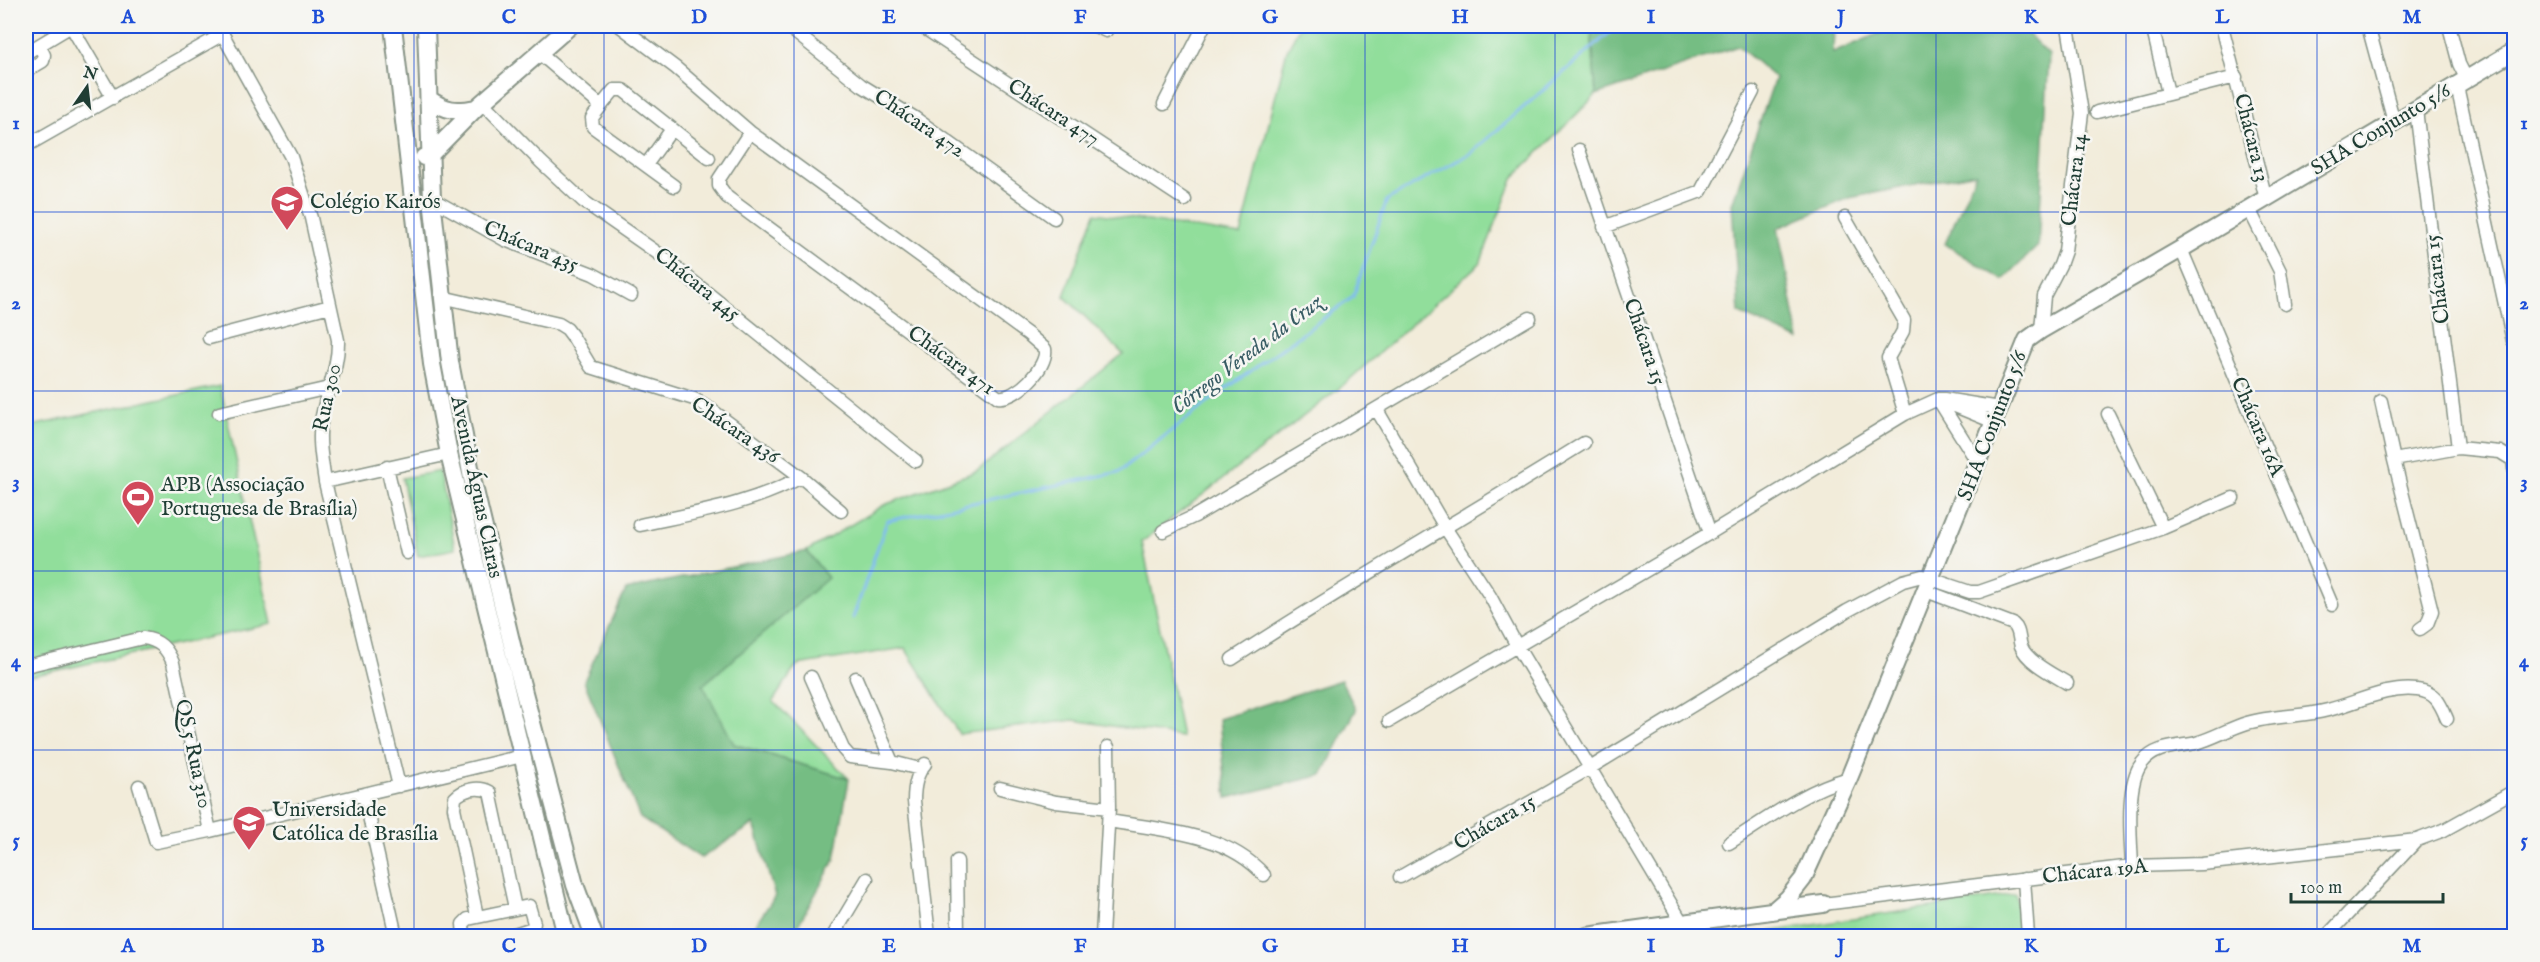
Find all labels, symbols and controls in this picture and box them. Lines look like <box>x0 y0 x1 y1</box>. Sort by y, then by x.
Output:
text: A <box>120 5 136 30</box>
text: B <box>311 5 325 30</box>
text: C <box>502 5 516 30</box>
text: D <box>691 5 707 30</box>
text: E <box>882 5 896 30</box>
text: F <box>1074 5 1087 30</box>
text: G <box>1262 5 1279 30</box>
text: H <box>1451 5 1469 30</box>
text: I <box>1647 5 1656 30</box>
text: J <box>1834 5 1846 30</box>
text: K <box>2024 5 2040 30</box>
text: L <box>2215 5 2230 30</box>
text: M <box>2403 5 2422 30</box>
north arrow <box>57 57 117 117</box>
text: N <box>80 63 99 86</box>
street label: Chácara 477 <box>1002 73 1104 153</box>
street label: SHA Conjunto 5/6 <box>2306 77 2457 182</box>
street label: Chácara 472 <box>868 84 970 164</box>
street label: Chácara 13 <box>2227 91 2275 185</box>
text: 1 <box>12 111 20 136</box>
text: 1 <box>2520 111 2528 136</box>
street label: Chácara 14 <box>2056 132 2094 228</box>
school or university icon: Colégio Kairós <box>269 184 305 231</box>
place label: Colégio Kairós <box>310 189 441 216</box>
street label: Chácara 435 <box>479 215 583 279</box>
street label: Chácara 15 <box>2419 232 2457 325</box>
street label: Chácara 445 <box>649 242 746 328</box>
water label: Córrego Vereda da Cruz <box>1166 287 1330 421</box>
text: 2 <box>11 291 21 316</box>
text: 2 <box>2519 291 2529 316</box>
street label: Chácara 15 <box>1617 295 1672 389</box>
street label: Chácara 471 <box>902 320 1000 402</box>
street label: SHA Conjunto 5/6 <box>1952 346 2034 505</box>
street label: Rua 300 <box>308 361 348 435</box>
street label: Chácara 16A <box>2224 373 2290 482</box>
street label: Chácara 436 <box>685 391 786 471</box>
street label: Avenida Águas Claras <box>443 392 509 581</box>
text: 3 <box>12 470 20 495</box>
text: 3 <box>2520 470 2528 495</box>
place label: APB (Associação Portuguesa de Brasília) <box>160 472 358 523</box>
sports icon: APB (Associação Portuguesa de Brasília) <box>120 479 156 526</box>
text: 4 <box>11 649 22 674</box>
text: 4 <box>2519 649 2530 674</box>
street label: QS 5 Rua 310 <box>168 697 218 811</box>
street label: Chácara 15 <box>1449 789 1541 857</box>
place label: Universidade Católica de Brasília <box>272 797 439 848</box>
school or university icon: Universidade Católica de Brasília <box>231 804 267 851</box>
text: 5 <box>12 828 20 853</box>
text: 5 <box>2520 828 2528 853</box>
street label: Chácara 19A <box>2041 853 2150 891</box>
scale bar <box>2291 866 2442 904</box>
text: 100 m <box>2300 877 2342 900</box>
text: A <box>120 934 136 959</box>
text: B <box>311 934 325 959</box>
text: C <box>502 934 516 959</box>
text: D <box>691 934 707 959</box>
text: E <box>882 934 896 959</box>
text: F <box>1074 934 1087 959</box>
text: G <box>1262 934 1279 959</box>
text: H <box>1451 934 1469 959</box>
text: I <box>1647 934 1656 959</box>
text: J <box>1834 934 1846 959</box>
text: K <box>2024 934 2040 959</box>
text: L <box>2215 934 2230 959</box>
text: M <box>2403 934 2422 959</box>

